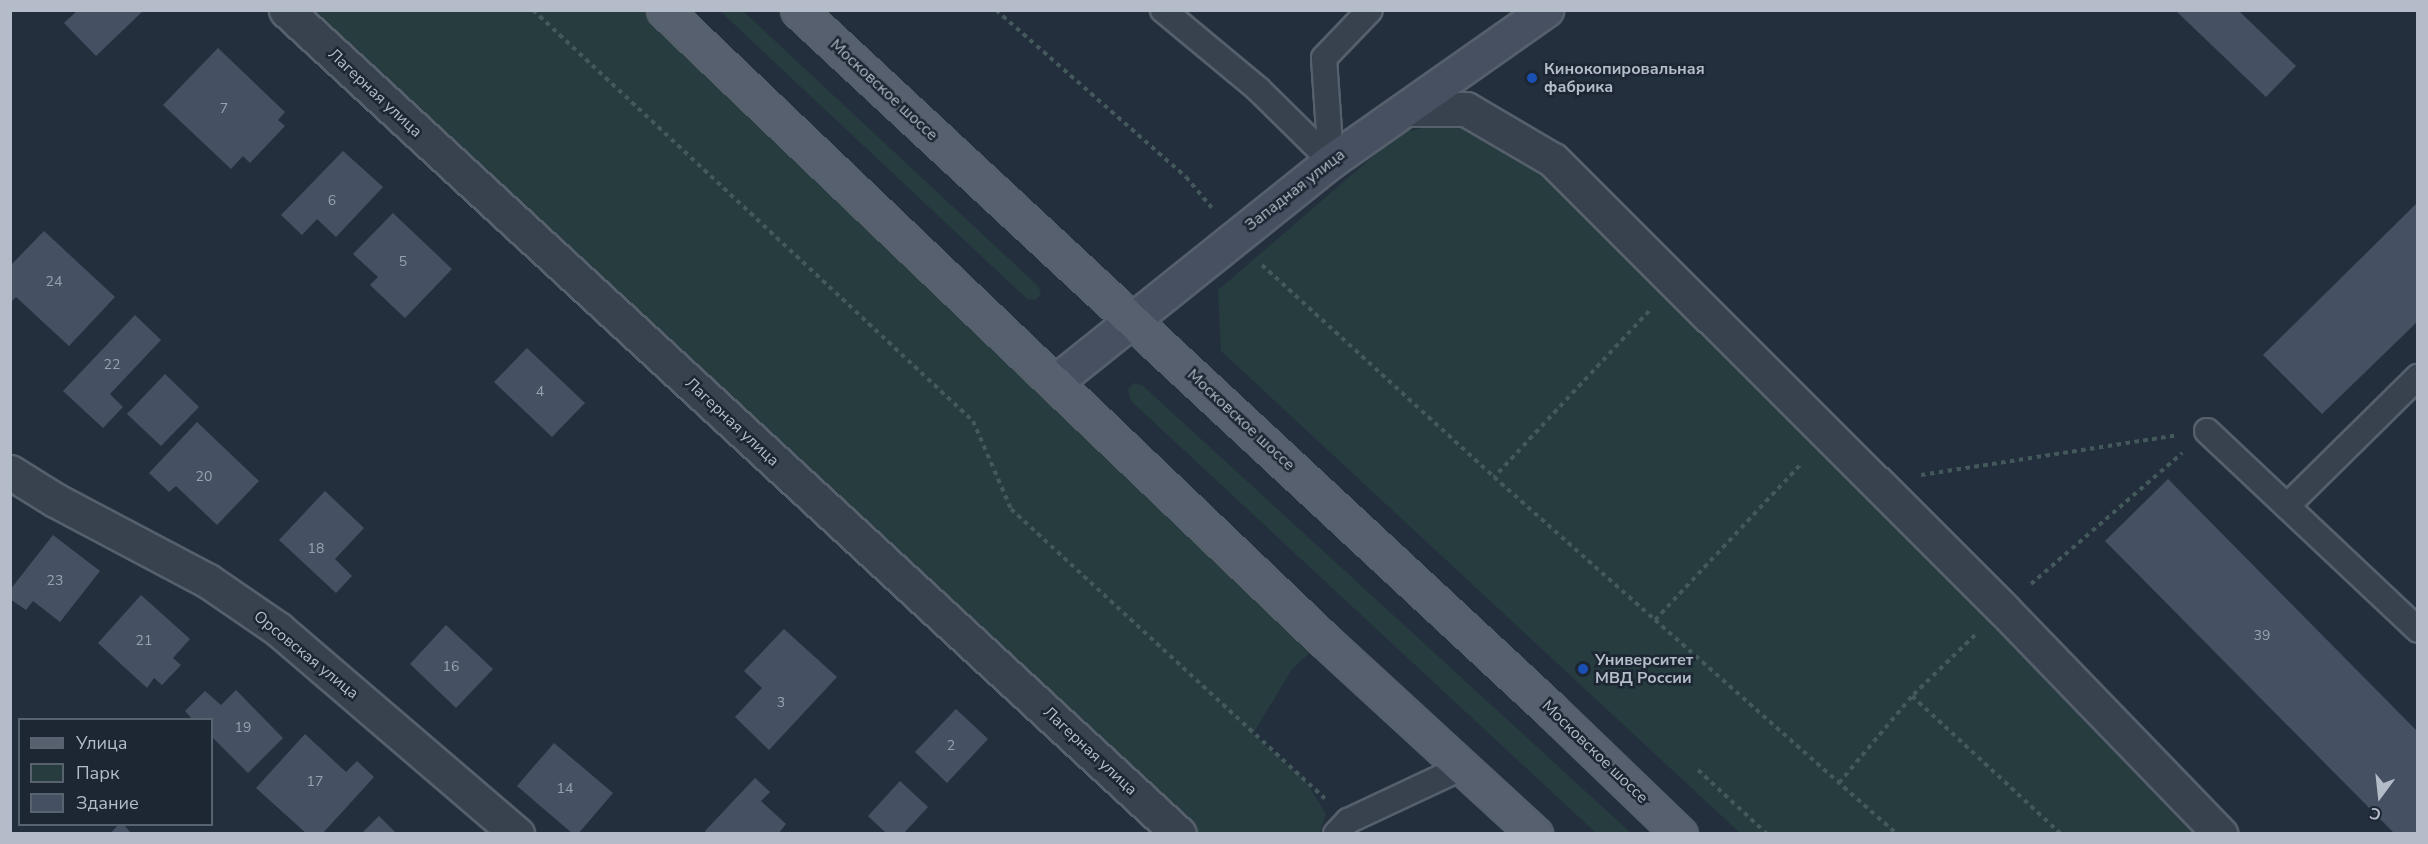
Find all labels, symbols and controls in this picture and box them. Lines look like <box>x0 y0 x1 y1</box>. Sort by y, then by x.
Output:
street label: Московское шоссе <box>826 35 942 145</box>
street label: Лагерная улица <box>324 45 426 141</box>
place label: Кинокопировальная фабрика <box>1544 59 1705 97</box>
marker: Кинокопировальная фабрика <box>1525 71 1539 85</box>
house number: 7 <box>220 101 228 117</box>
street label: Западная улица <box>1241 145 1349 235</box>
house number: 6 <box>328 193 336 209</box>
house number: 5 <box>399 254 407 270</box>
house number: 24 <box>46 274 62 290</box>
house number: 22 <box>104 357 120 373</box>
street label: Московское шоссе <box>1183 365 1299 475</box>
street label: Лагерная улица <box>681 374 783 470</box>
house number: 4 <box>536 384 544 400</box>
house number: 20 <box>196 469 212 485</box>
house number: 18 <box>308 541 324 557</box>
house number: 23 <box>47 573 63 589</box>
street label: Орсовская улица <box>250 607 362 703</box>
house number: 39 <box>2254 628 2270 644</box>
house number: 21 <box>136 633 152 649</box>
place label: Университет МВД России <box>1595 650 1693 688</box>
house number: 16 <box>443 659 459 675</box>
marker: Университет МВД России <box>1576 662 1590 676</box>
house number: 3 <box>777 695 785 711</box>
street label: Московское шоссе <box>1538 696 1652 808</box>
street label: Лагерная улица <box>1039 703 1141 799</box>
legend <box>18 718 213 826</box>
house number: 19 <box>235 720 251 736</box>
text: Улица <box>76 731 127 755</box>
house number: 2 <box>947 738 955 754</box>
text: Парк <box>76 761 119 785</box>
north arrow <box>2350 766 2410 826</box>
house number: 17 <box>307 774 323 790</box>
house number: 14 <box>557 781 573 797</box>
text: Здание <box>76 791 139 815</box>
text: С <box>2367 801 2383 825</box>

